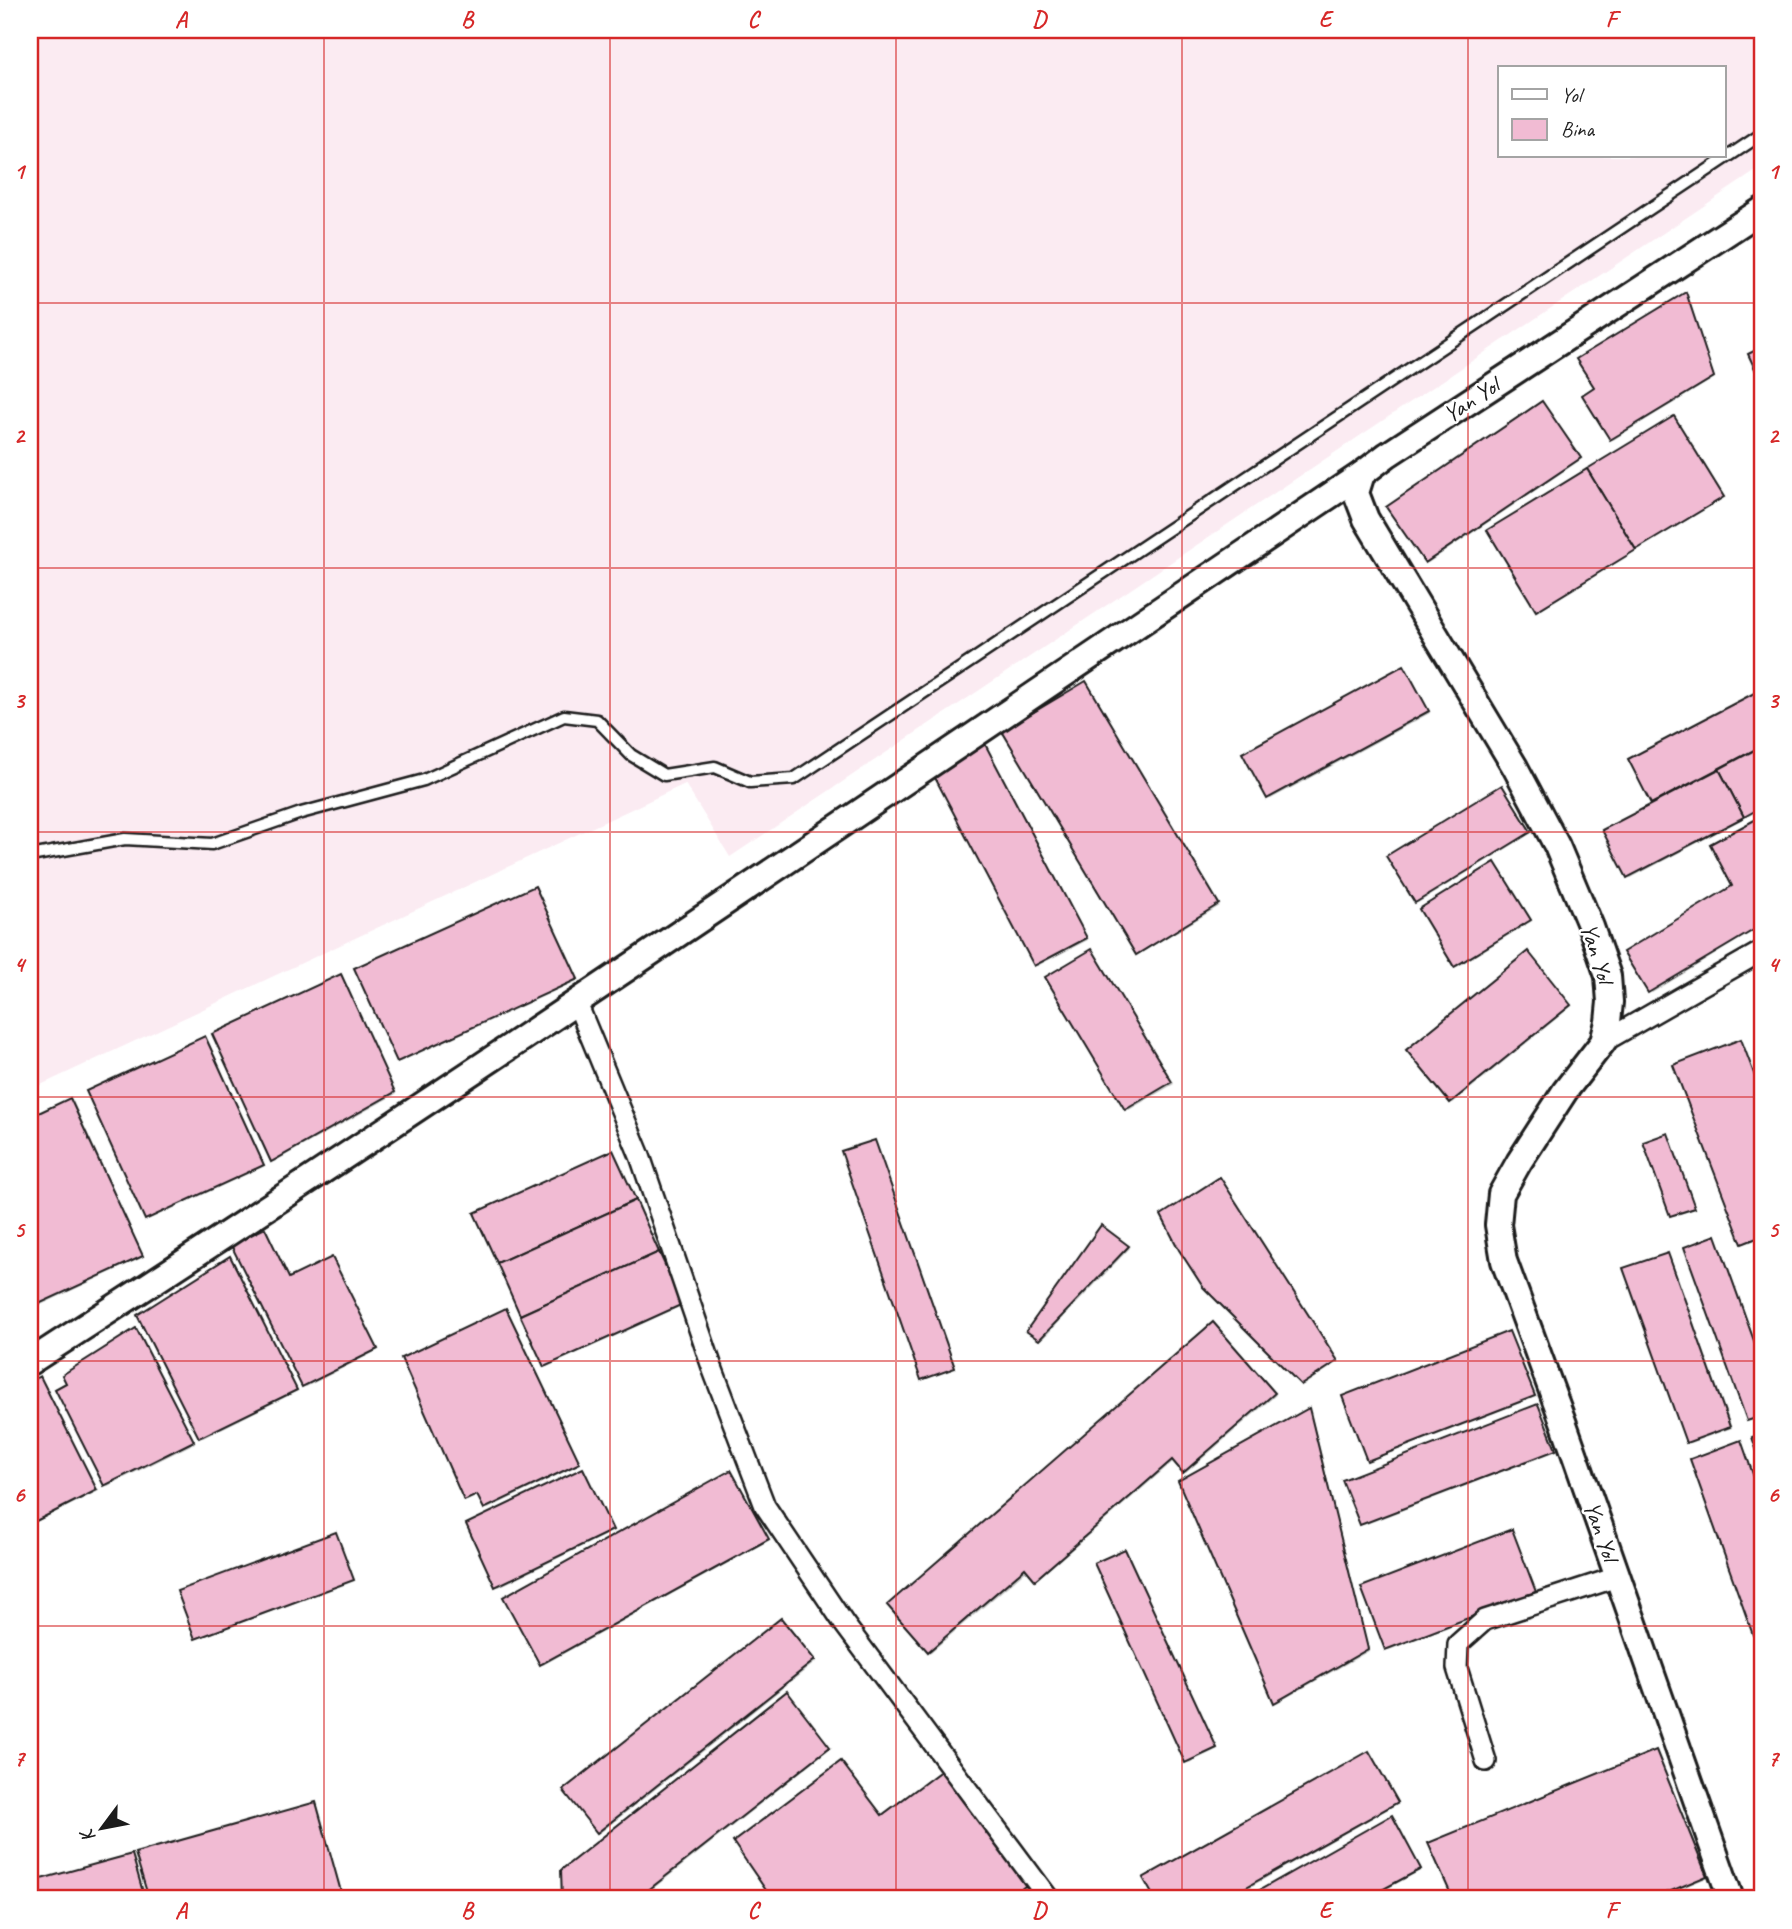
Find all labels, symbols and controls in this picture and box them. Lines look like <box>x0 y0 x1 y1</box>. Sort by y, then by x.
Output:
text: A <box>175 5 189 34</box>
text: B <box>461 5 475 34</box>
text: C <box>748 5 762 34</box>
text: D <box>1032 5 1048 34</box>
text: E <box>1319 5 1335 34</box>
text: F <box>1606 5 1622 34</box>
legend <box>1498 66 1726 158</box>
text: Yol <box>1561 82 1585 108</box>
text: Bina <box>1561 116 1596 142</box>
text: 1 <box>14 157 27 186</box>
text: 1 <box>1768 157 1781 186</box>
street label: Yan Yol <box>1437 369 1508 429</box>
text: 2 <box>14 421 27 450</box>
text: 2 <box>1768 421 1781 450</box>
text: 3 <box>14 686 27 715</box>
text: 3 <box>1768 686 1781 715</box>
street label: Yan Yol <box>1574 920 1621 990</box>
text: 4 <box>14 950 27 979</box>
text: 4 <box>1768 950 1781 979</box>
text: 5 <box>14 1215 26 1244</box>
text: 5 <box>1768 1215 1780 1244</box>
text: 6 <box>14 1480 27 1509</box>
text: 6 <box>1768 1480 1781 1509</box>
street label: Yan Yol <box>1577 1497 1626 1568</box>
text: 7 <box>14 1744 27 1773</box>
text: 7 <box>1768 1744 1781 1773</box>
north arrow <box>66 1792 136 1862</box>
text: K <box>73 1822 101 1847</box>
text: A <box>175 1896 189 1925</box>
text: B <box>461 1896 475 1925</box>
text: C <box>748 1896 762 1925</box>
text: D <box>1032 1896 1048 1925</box>
text: E <box>1319 1896 1335 1925</box>
text: F <box>1606 1896 1622 1925</box>

